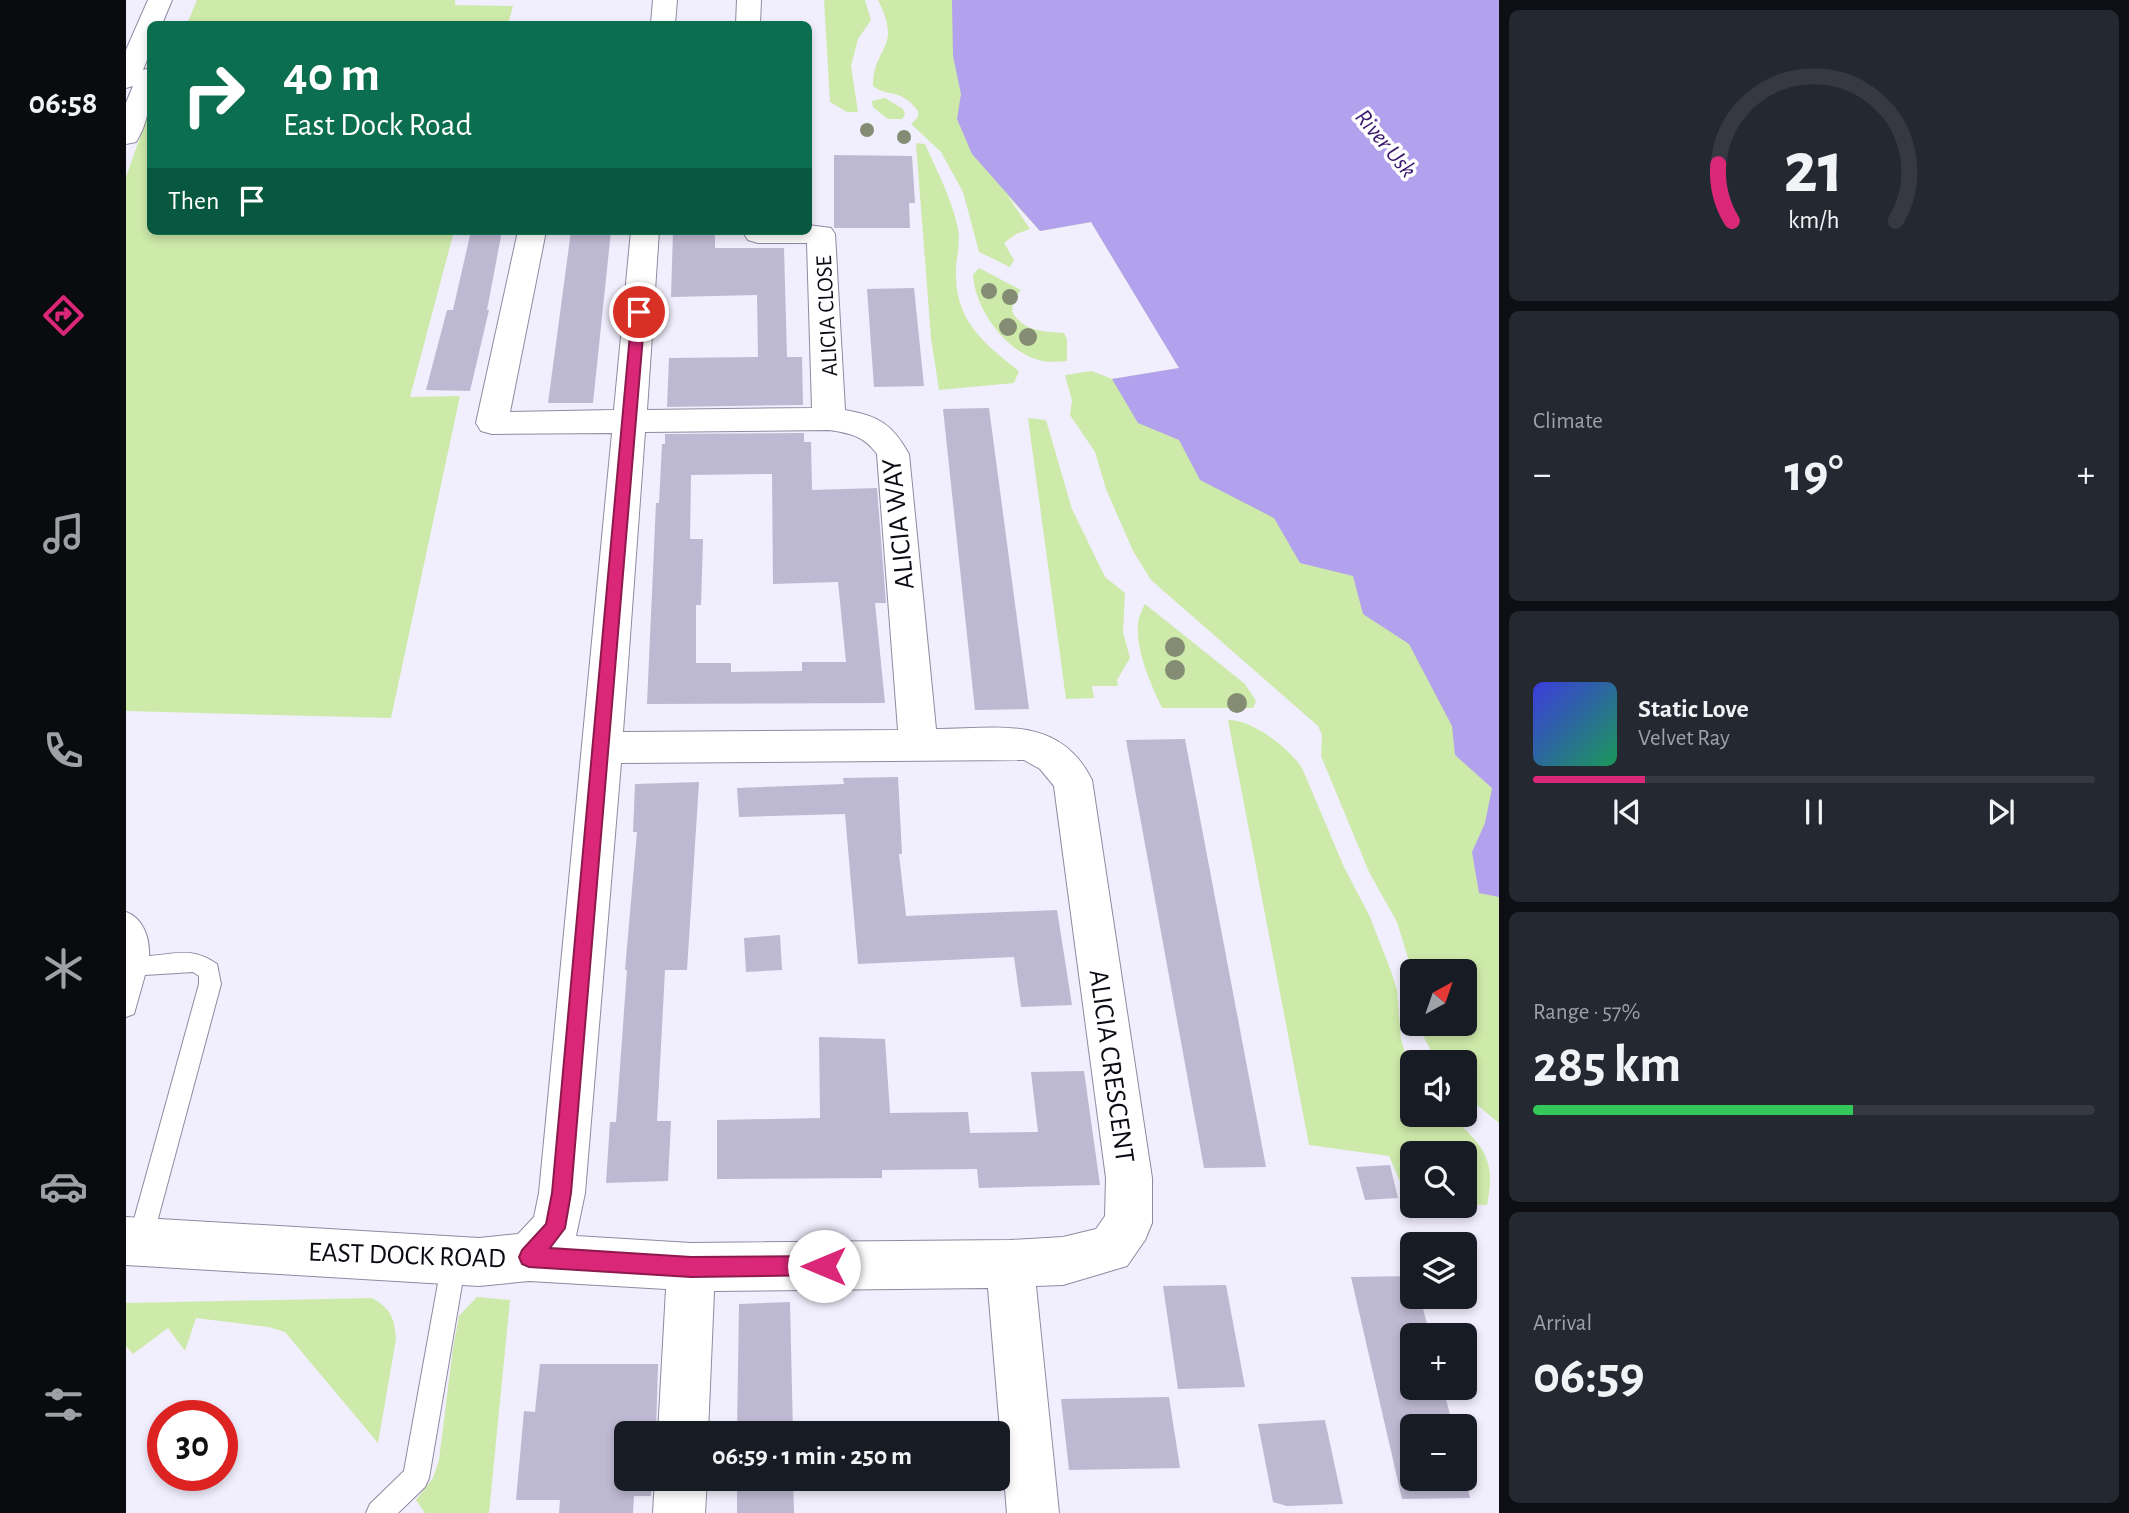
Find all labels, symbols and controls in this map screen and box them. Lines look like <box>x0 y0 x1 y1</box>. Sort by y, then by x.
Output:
icon: right <box>168 49 259 140</box>
text: 40 m <box>283 51 380 100</box>
text: 06:58 <box>28 87 98 119</box>
water label: River Usk <box>1350 105 1420 182</box>
text: East Dock Road <box>283 109 472 141</box>
text: 21 <box>1784 134 1844 207</box>
icon: arrive <box>233 182 271 220</box>
text: Then <box>168 188 219 214</box>
text: km/h <box>1788 208 1840 233</box>
street label: ALICIA CLOSE <box>813 255 842 377</box>
pin <box>609 282 669 342</box>
icon: directions <box>39 291 88 340</box>
icon: arrive <box>620 293 658 331</box>
text: Climate <box>1533 410 1603 433</box>
text: 19° <box>1784 448 1844 500</box>
text: − <box>1533 456 1551 494</box>
text: + <box>2077 456 2095 494</box>
street label: ALICIA WAY <box>878 457 920 591</box>
icon: music <box>39 509 88 558</box>
text: Static Love <box>1638 696 1749 722</box>
icon: phone <box>39 726 88 775</box>
text: Velvet Ray <box>1638 727 1730 750</box>
icon: previous <box>1608 793 1646 831</box>
icon: pause <box>1795 793 1833 831</box>
icon: next <box>1982 793 2020 831</box>
icon: climate <box>39 944 88 993</box>
north arrow <box>1400 959 1477 1036</box>
map controls <box>1400 959 1477 1491</box>
street label: ALICIA CRESCENT <box>1084 968 1138 1165</box>
text: Range · 57% <box>1533 1001 1640 1024</box>
text: 285 km <box>1533 1039 1681 1091</box>
button: sound <box>1400 1050 1477 1127</box>
button: search <box>1400 1141 1477 1218</box>
icon: car <box>39 1162 88 1211</box>
position arrow <box>787 1229 861 1303</box>
button: layers <box>1400 1232 1477 1309</box>
street label: EAST DOCK ROAD <box>307 1239 506 1273</box>
text: Arrival <box>1533 1312 1592 1335</box>
button: + <box>1400 1323 1477 1400</box>
text: 06:59 <box>1533 1350 1645 1402</box>
icon: filters <box>39 1380 88 1429</box>
speed limit sign: 30 <box>147 1400 238 1491</box>
button: − <box>1400 1414 1477 1491</box>
text: 06:59 · 1 min · 250 m <box>712 1443 912 1469</box>

